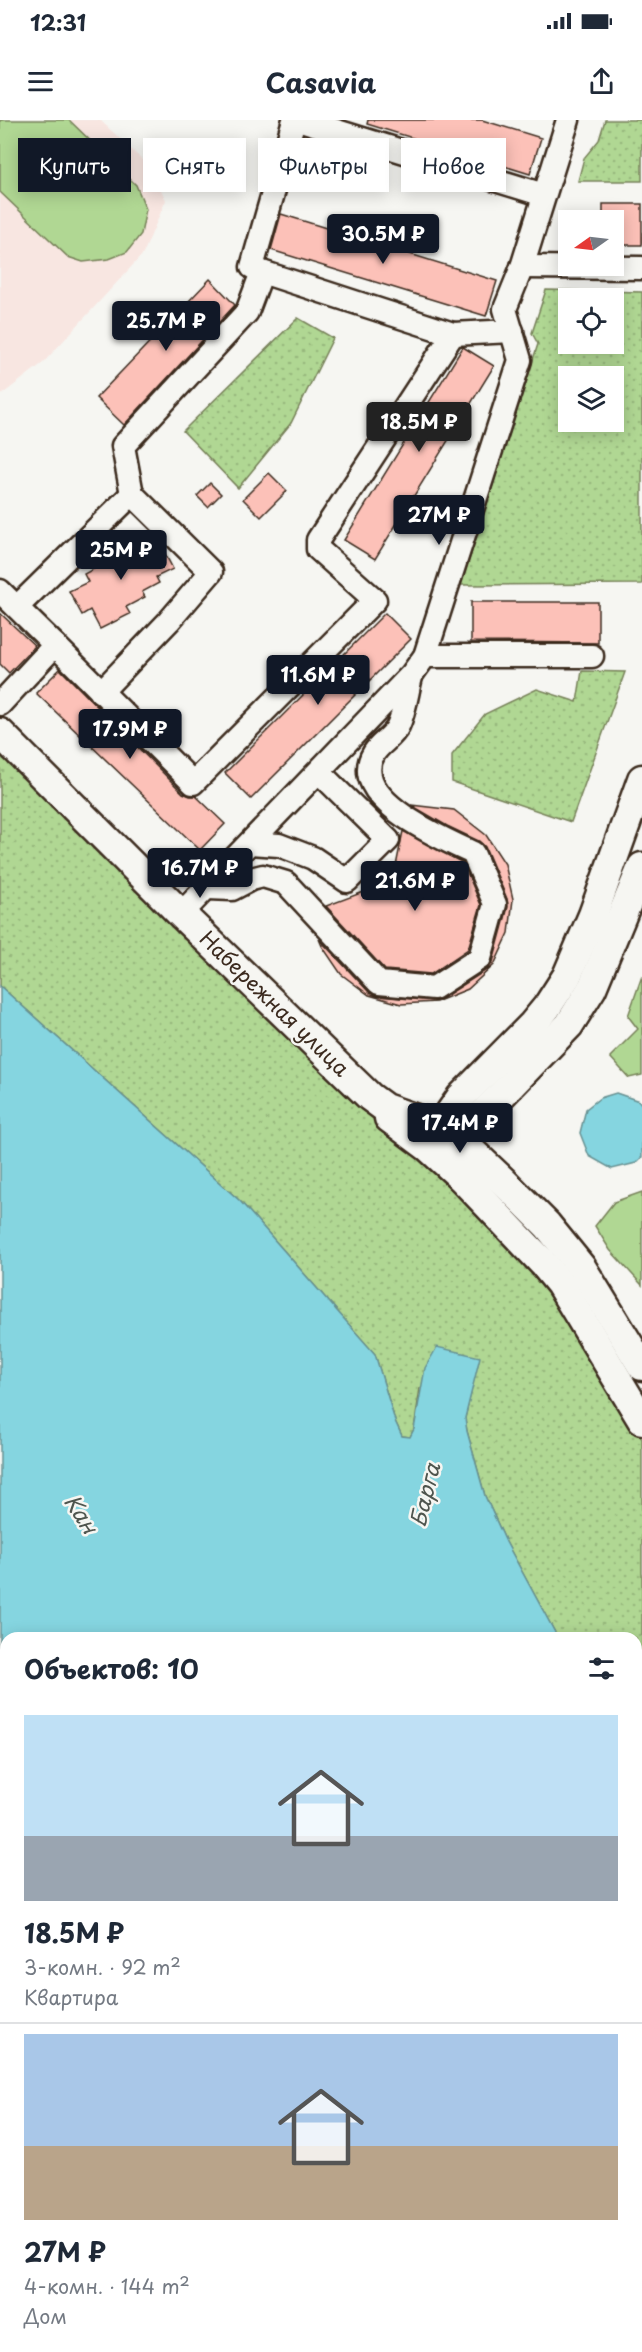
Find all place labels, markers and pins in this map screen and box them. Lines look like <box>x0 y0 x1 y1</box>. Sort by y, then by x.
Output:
pin: 30.5M ₽ <box>328 214 438 265</box>
pin: 25.7M ₽ <box>111 301 221 352</box>
pin: 18.5M ₽ <box>364 402 474 453</box>
pin: 27M ₽ <box>397 495 481 546</box>
pin: 25M ₽ <box>79 530 163 581</box>
pin: 11.6M ₽ <box>263 655 373 706</box>
pin: 17.9M ₽ <box>75 709 185 760</box>
pin: 16.7M ₽ <box>145 848 255 899</box>
pin: 21.6M ₽ <box>360 861 470 912</box>
pin: 17.4M ₽ <box>405 1103 515 1154</box>

